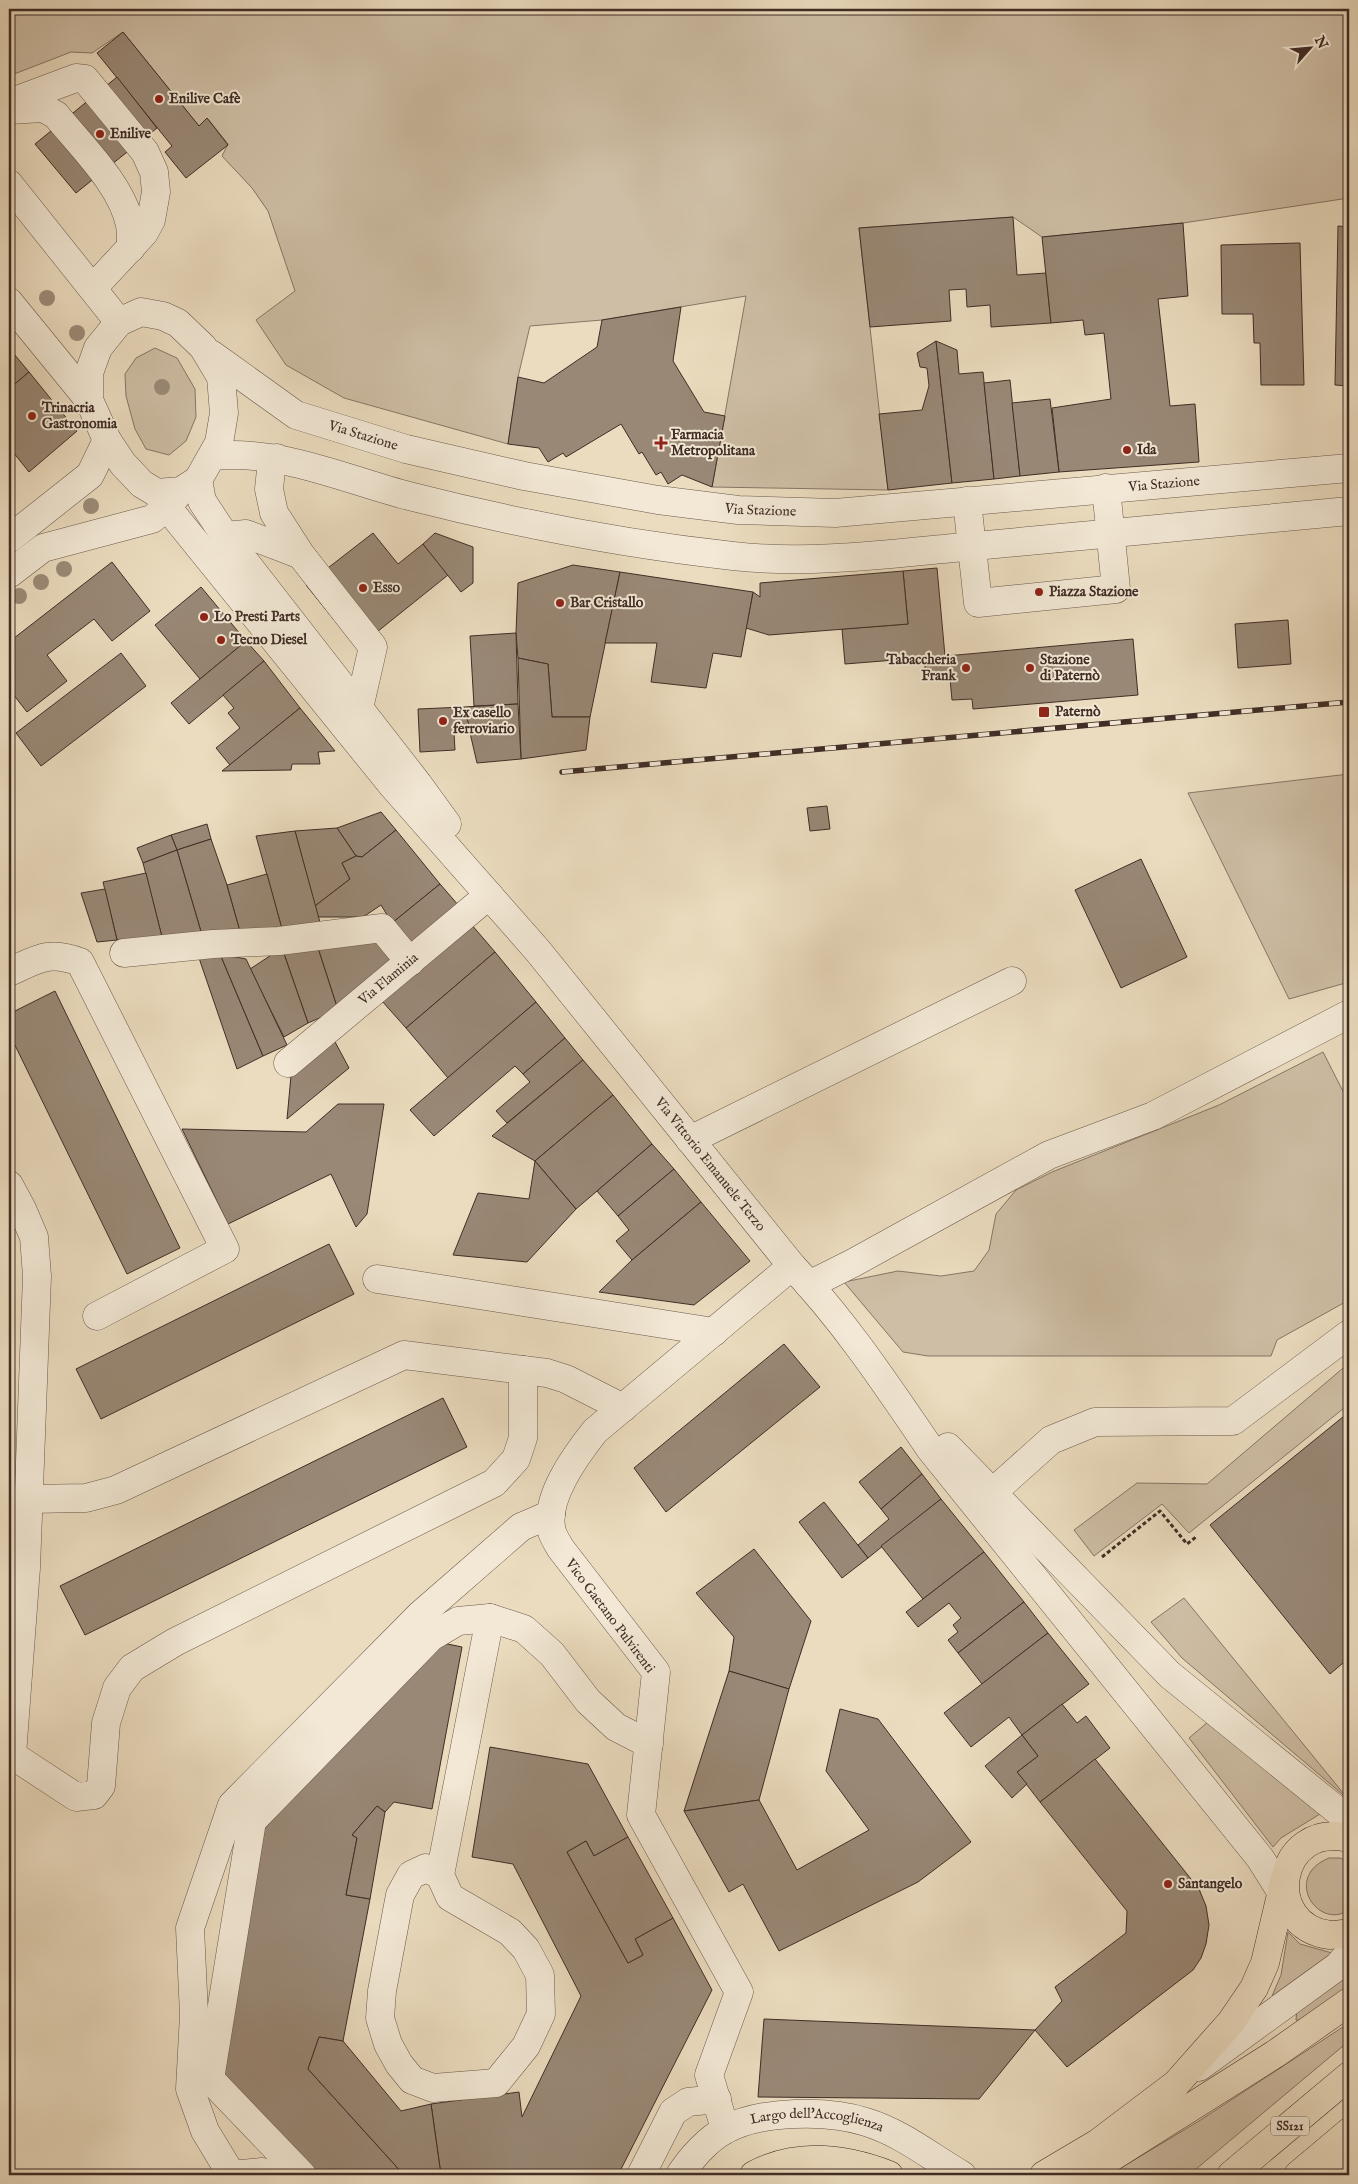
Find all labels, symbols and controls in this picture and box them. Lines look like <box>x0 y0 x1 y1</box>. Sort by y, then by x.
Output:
north arrow <box>1286 22 1336 72</box>
text: N <box>1309 32 1331 52</box>
place label: Enilive Cafè <box>169 90 241 108</box>
marker: Enilive Cafè <box>153 93 165 105</box>
place label: Enilive <box>110 125 152 143</box>
marker: Enilive <box>94 128 106 140</box>
place label: Trinacria Gastronomia <box>41 399 118 433</box>
marker: Trinacria Gastronomia <box>26 410 38 422</box>
street label: Via Stazione <box>325 416 401 455</box>
place label: Farmacia Metropolitana <box>671 426 756 460</box>
marker: Farmacia Metropolitana <box>655 437 667 449</box>
place label: Ida <box>1137 441 1157 459</box>
marker: Ida <box>1121 444 1133 456</box>
street label: Via Stazione <box>1127 472 1201 496</box>
street label: Via Stazione <box>723 499 797 521</box>
place label: Esso <box>373 579 401 597</box>
marker: Esso <box>357 582 369 594</box>
place label: Piazza Stazione <box>1049 583 1139 601</box>
marker: Piazza Stazione <box>1033 586 1045 598</box>
place label: Bar Cristallo <box>570 594 644 612</box>
marker: Bar Cristallo <box>554 597 566 609</box>
place label: Lo Presti Parts <box>214 608 300 626</box>
marker: Lo Presti Parts <box>198 611 210 623</box>
place label: Tecno Diesel <box>230 631 308 649</box>
marker: Tecno Diesel <box>215 634 227 646</box>
place label: Tabaccheria Frank <box>885 651 957 685</box>
place label: Stazione di Paternò <box>1040 651 1100 685</box>
marker: Tabaccheria Frank <box>960 662 972 674</box>
marker: Stazione di Paternò <box>1024 662 1036 674</box>
place label: Paternò <box>1055 703 1101 721</box>
place label: Ex casello ferroviario <box>453 704 515 738</box>
marker: Paternò <box>1037 705 1051 719</box>
marker: Ex casello ferroviario <box>437 715 449 727</box>
street label: Via Flaminia <box>354 948 423 1010</box>
street label: Via Vittorio Emanuele Terzo <box>650 1093 770 1235</box>
street label: Vico Gaetano Pulvirenti <box>561 1554 659 1677</box>
place label: Santangelo <box>1178 1875 1243 1893</box>
marker: Santangelo <box>1162 1878 1174 1890</box>
street label: Largo dell'Accoglienza <box>748 2105 887 2137</box>
road number: SS121 <box>1271 2116 1309 2136</box>

